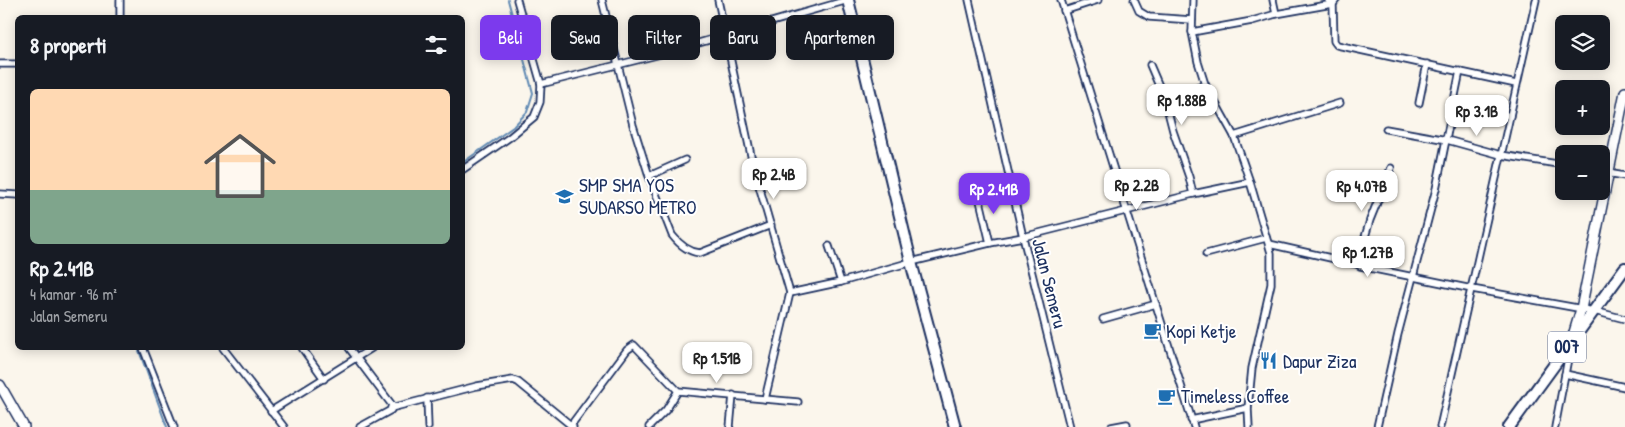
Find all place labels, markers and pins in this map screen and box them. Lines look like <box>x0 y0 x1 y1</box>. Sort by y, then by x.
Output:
pin: Rp 1.88B <box>1130 84 1234 126</box>
pin: Rp 3.1B <box>1431 94 1523 137</box>
pin: Rp 2.4B <box>728 158 820 200</box>
pin: Rp 2.2B <box>1091 168 1183 211</box>
pin: Rp 4.07B <box>1310 170 1414 212</box>
place label: SMP SMA YOS SUDARSO METRO <box>579 172 697 220</box>
pin: Rp 2.41B <box>942 172 1046 215</box>
school or university icon: SMP SMA YOS SUDARSO METRO <box>555 186 575 206</box>
pin: Rp 1.27B <box>1316 236 1420 278</box>
place label: Kopi Ketje <box>1166 318 1237 344</box>
cafe icon: Kopi Ketje <box>1142 321 1162 341</box>
pin: Rp 1.51B <box>665 342 769 384</box>
place label: Dapur Ziza <box>1283 348 1357 374</box>
restaurant icon: Dapur Ziza <box>1259 351 1279 371</box>
place label: Timeless Coffee <box>1181 383 1290 409</box>
cafe icon: Timeless Coffee <box>1157 386 1177 406</box>

